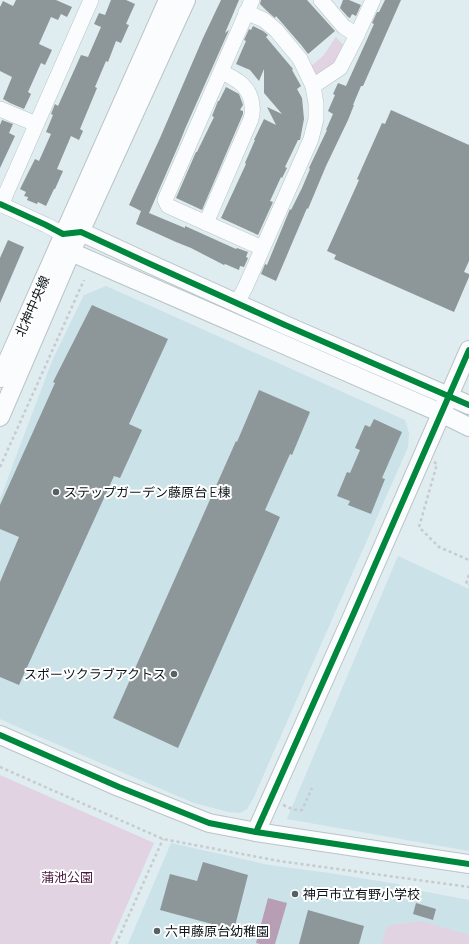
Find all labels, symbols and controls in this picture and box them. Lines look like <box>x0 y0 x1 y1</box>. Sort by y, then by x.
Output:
street label: 北神中央線 <box>11 273 53 339</box>
place label: ステップガーデン藤原台 E棟 <box>64 484 230 500</box>
marker: ステップガーデン藤原台 E棟 <box>51 487 61 497</box>
place label: スポーツクラブアクトス <box>24 666 166 682</box>
marker: スポーツクラブアクトス <box>169 669 179 679</box>
park label: 蒲池公園 <box>41 869 93 885</box>
place label: 神戸市立有野小学校 <box>303 886 420 902</box>
marker: 神戸市立有野小学校 <box>290 889 300 899</box>
place label: 六甲藤原台幼稚園 <box>165 923 269 939</box>
marker: 六甲藤原台幼稚園 <box>152 926 162 936</box>

